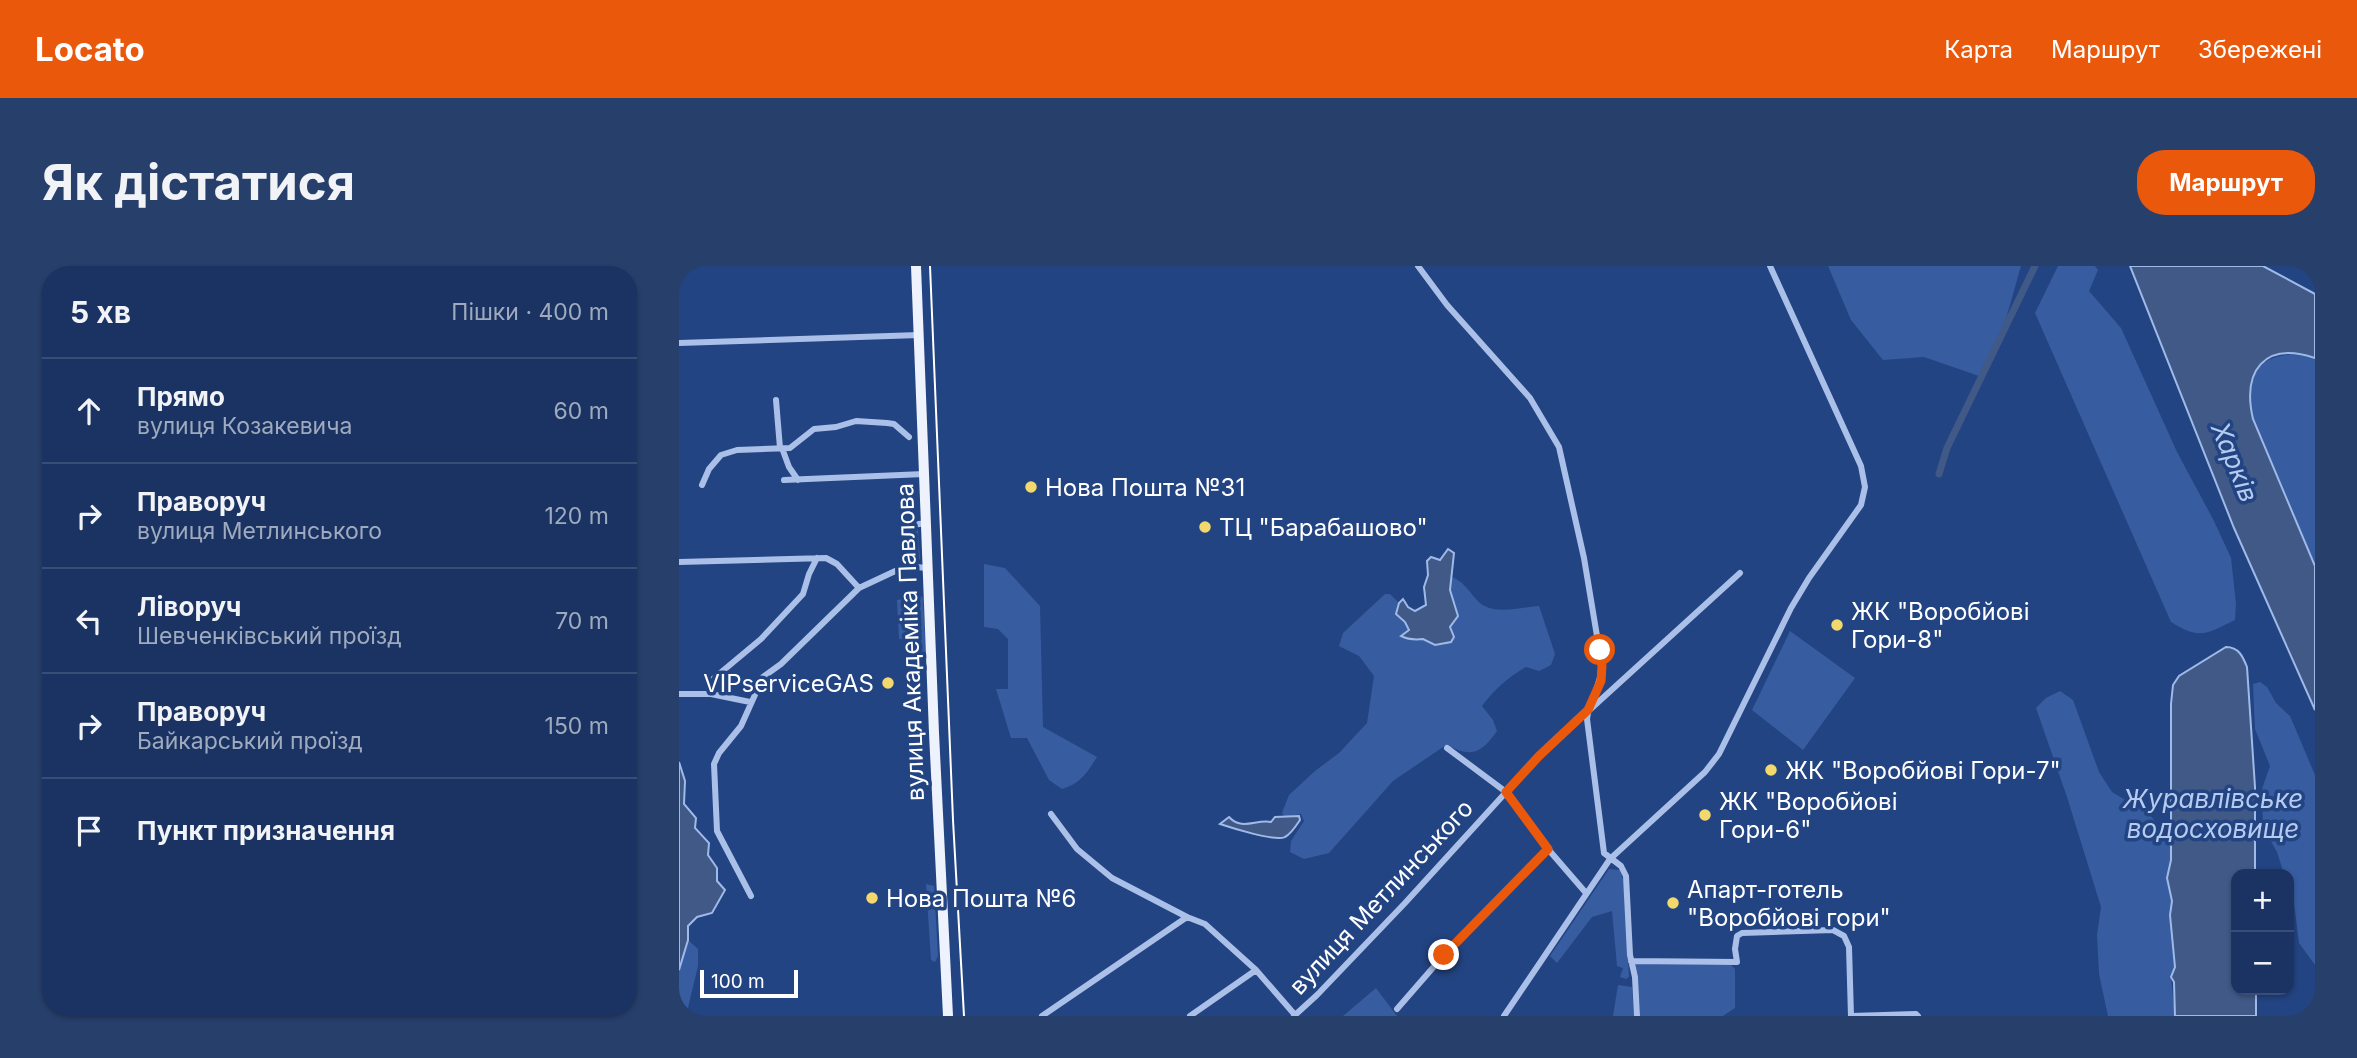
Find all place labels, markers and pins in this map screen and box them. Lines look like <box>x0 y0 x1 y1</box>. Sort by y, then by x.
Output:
place label: Нова Пошта №31 <box>1045 473 1245 502</box>
marker: Нова Пошта №31 <box>1023 479 1039 495</box>
place label: ТЦ "Барабашово" <box>1219 513 1428 542</box>
marker: ТЦ "Барабашово" <box>1197 519 1213 535</box>
place label: ЖК "Воробйові Гори-8" <box>1851 597 2029 654</box>
marker: ЖК "Воробйові Гори-8" <box>1829 617 1845 633</box>
place label: VIPserviceGAS <box>703 669 874 698</box>
marker: VIPserviceGAS <box>880 675 896 691</box>
place label: ЖК "Воробйові Гори-7" <box>1785 756 2061 785</box>
marker: ЖК "Воробйові Гори-7" <box>1763 762 1779 778</box>
place label: ЖК "Воробйові Гори-6" <box>1719 787 1897 844</box>
marker: ЖК "Воробйові Гори-6" <box>1697 807 1713 823</box>
place label: Апарт-готель "Воробйові гори" <box>1687 875 1891 932</box>
place label: Нова Пошта №6 <box>886 884 1076 913</box>
marker: Нова Пошта №6 <box>864 890 880 906</box>
marker: Апарт-готель "Воробйові гори" <box>1665 895 1681 911</box>

